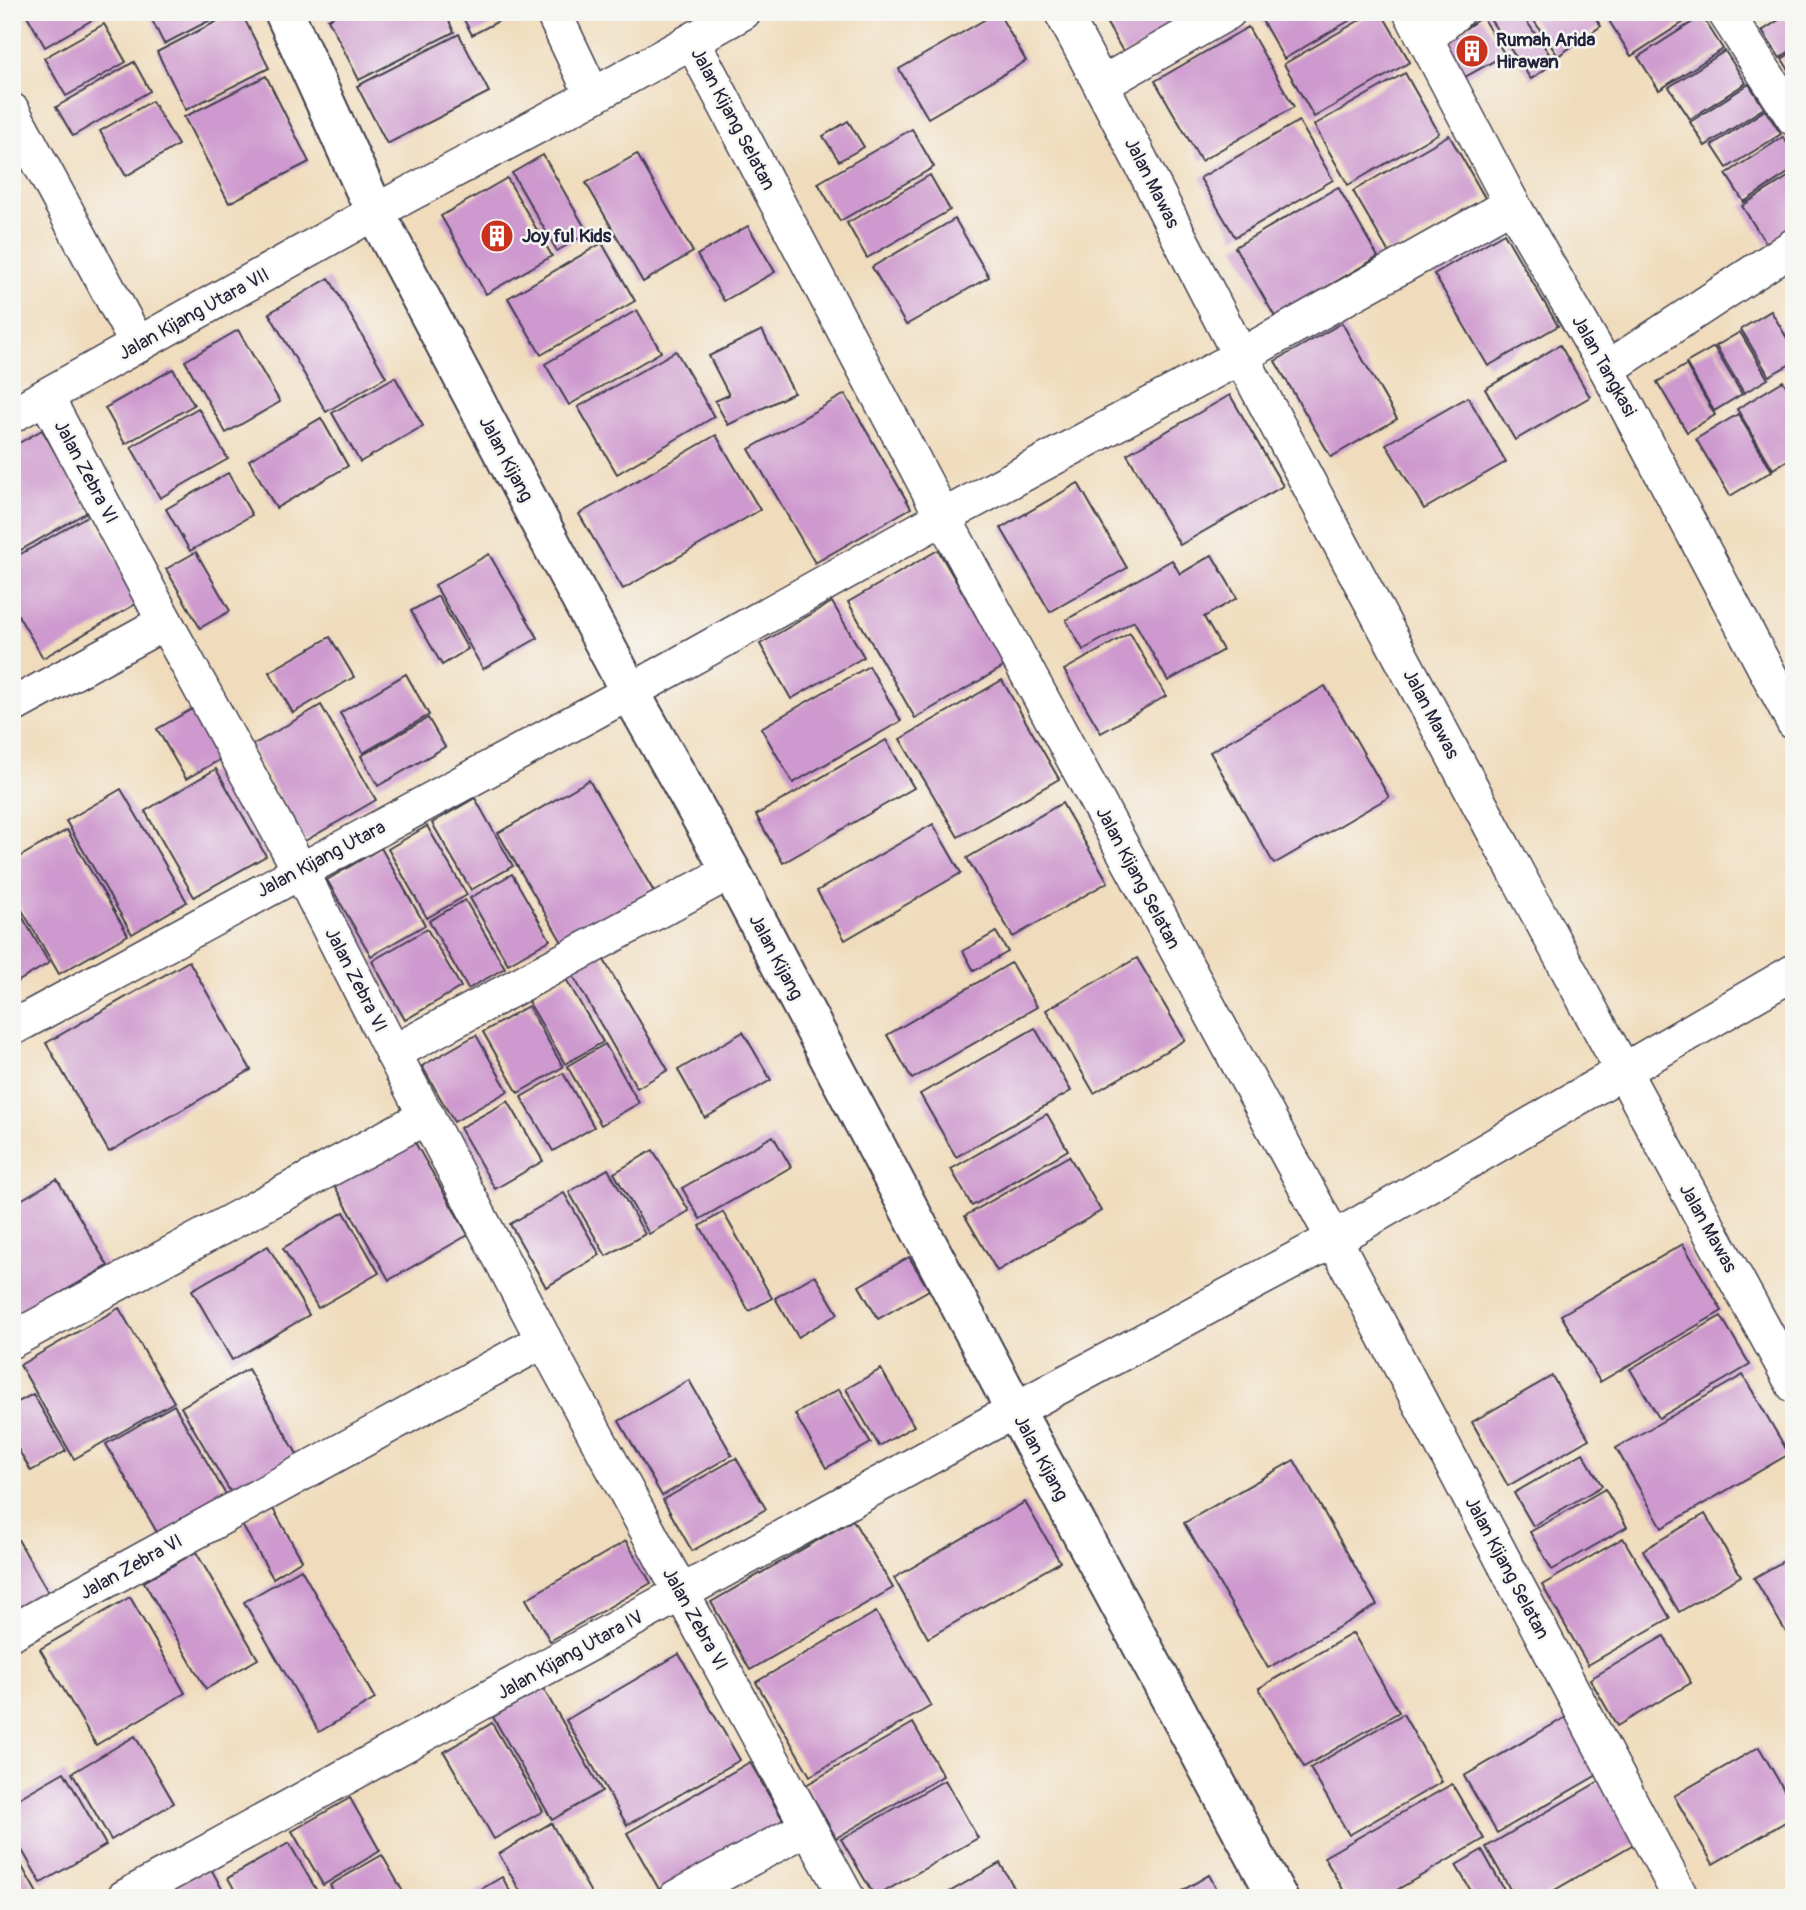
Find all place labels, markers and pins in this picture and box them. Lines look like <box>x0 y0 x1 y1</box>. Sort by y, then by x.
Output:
place label: Rumah Arida Hirawan <box>1496 28 1596 74</box>
building icon: Rumah Arida Hirawan <box>1453 32 1491 70</box>
building icon: Joy ful Kids <box>478 217 516 255</box>
place label: Joy ful Kids <box>522 224 612 248</box>

